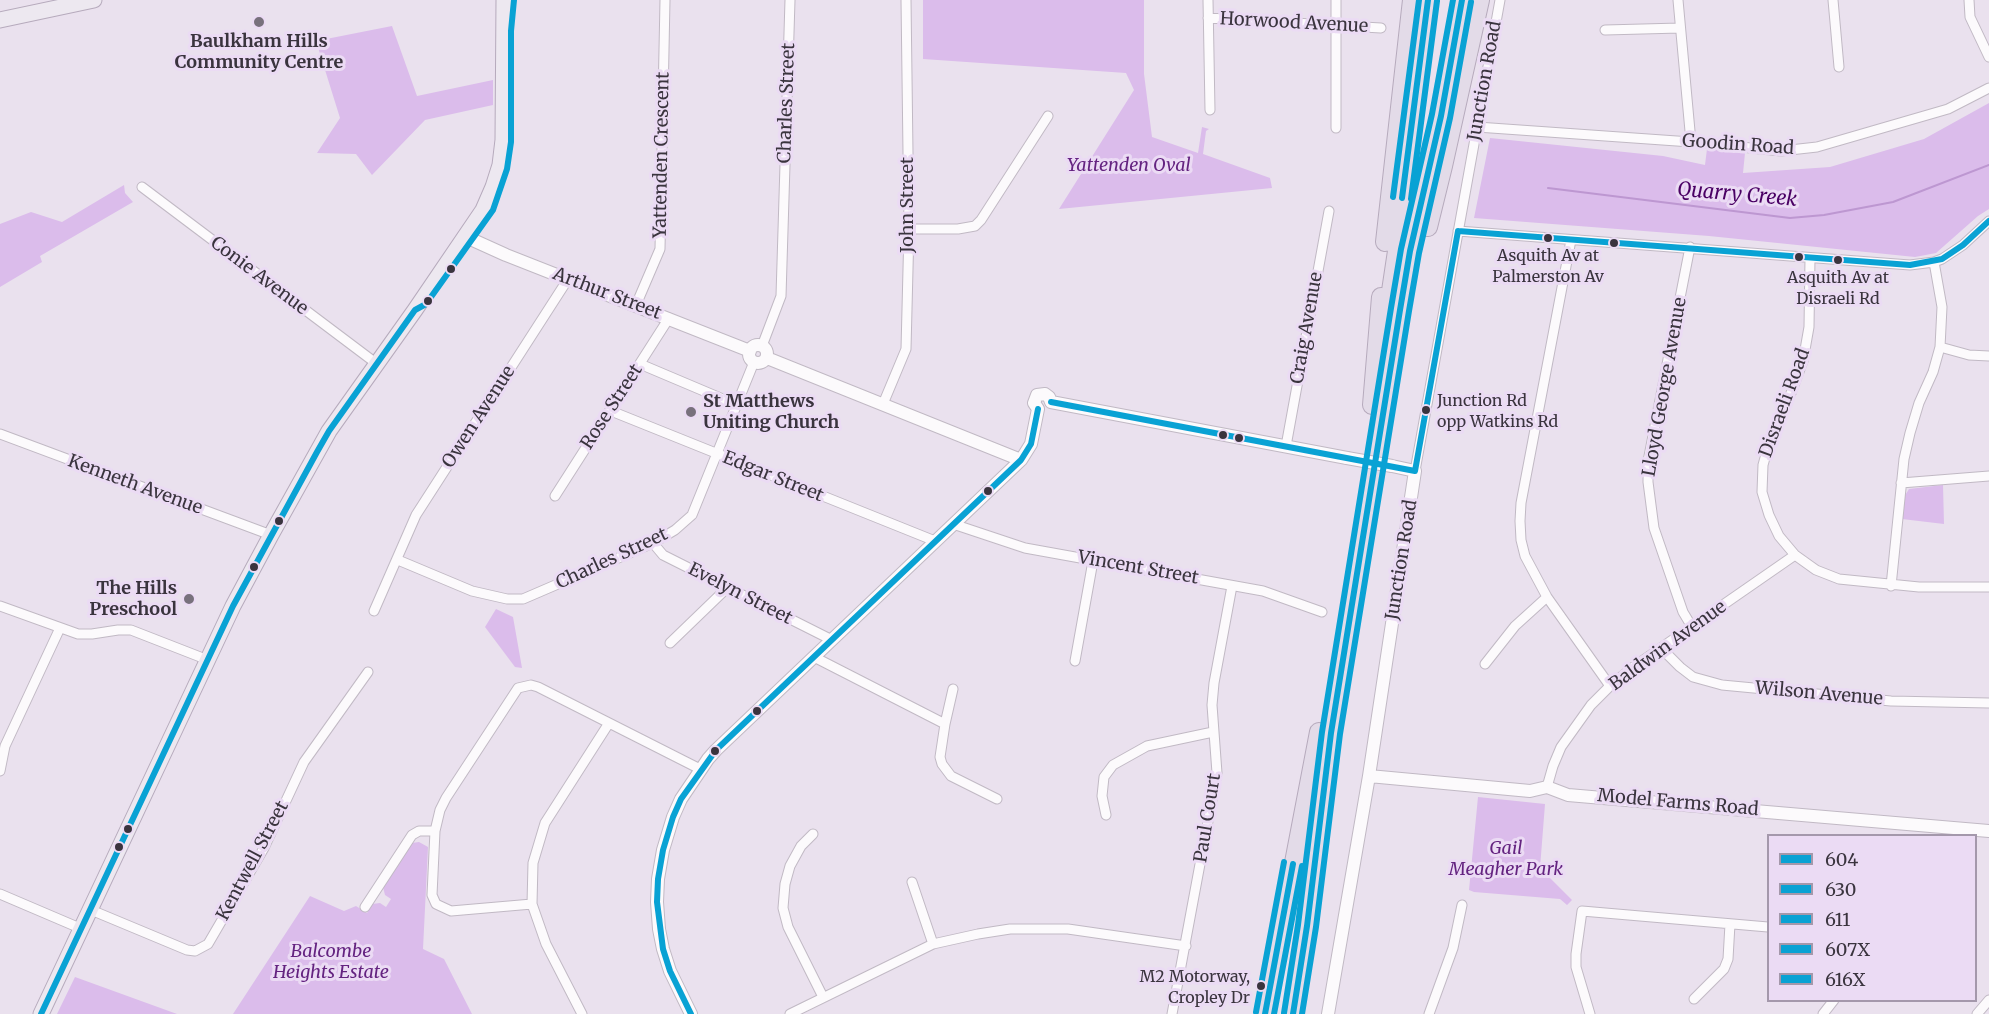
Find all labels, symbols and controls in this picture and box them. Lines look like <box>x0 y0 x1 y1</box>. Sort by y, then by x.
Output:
street label: Horwood Avenue <box>1219 8 1369 38</box>
marker: Baulkham Hills Community Centre <box>252 15 266 29</box>
street label: Junction Road <box>1464 19 1506 143</box>
place label: Baulkham Hills Community Centre <box>175 31 343 74</box>
street label: Charles Street <box>774 42 800 164</box>
street label: Yattenden Crescent <box>650 72 674 238</box>
street label: Goodin Road <box>1681 130 1795 160</box>
park label: Yattenden Oval <box>1067 155 1191 177</box>
street label: John Street <box>897 157 919 253</box>
water label: Quarry Creek <box>1676 178 1798 212</box>
street label: Conie Avenue <box>206 232 312 320</box>
marker: Asquith Av at Palmerston Av <box>1542 232 1554 244</box>
unlabelled marker <box>1608 237 1620 249</box>
place label: Asquith Av at Palmerston Av <box>1492 246 1604 284</box>
unlabelled marker <box>1793 251 1805 263</box>
marker: Asquith Av at Disraeli Rd <box>1832 254 1844 266</box>
unlabelled marker <box>445 263 457 275</box>
street label: Arthur Street <box>550 263 664 325</box>
place label: Asquith Av at Disraeli Rd <box>1787 268 1889 306</box>
street label: Craig Avenue <box>1287 270 1327 386</box>
unlabelled marker <box>422 295 434 307</box>
street label: Lloyd George Avenue <box>1639 296 1691 478</box>
street label: Disraeli Road <box>1755 346 1815 460</box>
street label: Rose Street <box>577 360 647 454</box>
street label: Owen Avenue <box>438 362 520 472</box>
place label: St Matthews Uniting Church <box>703 391 839 434</box>
place label: Junction Rd opp Watkins Rd <box>1437 391 1558 429</box>
marker: Junction Rd opp Watkins Rd <box>1420 404 1432 416</box>
marker: St Matthews Uniting Church <box>684 405 698 419</box>
unlabelled marker <box>1217 429 1229 441</box>
unlabelled marker <box>1233 432 1245 444</box>
street label: Edgar Street <box>719 447 827 507</box>
street label: Kenneth Avenue <box>65 451 205 519</box>
unlabelled marker <box>982 485 994 497</box>
street label: Junction Road <box>1382 498 1422 622</box>
unlabelled marker <box>273 515 285 527</box>
street label: Charles Street <box>553 524 671 594</box>
street label: Vincent Street <box>1076 547 1200 589</box>
street label: Evelyn Street <box>684 559 796 629</box>
unlabelled marker <box>248 561 260 573</box>
place label: The Hills Preschool <box>89 578 177 620</box>
marker: The Hills Preschool <box>182 592 196 606</box>
street label: Baldwin Avenue <box>1605 596 1731 696</box>
street label: Wilson Avenue <box>1754 678 1884 710</box>
unlabelled marker <box>751 705 763 717</box>
unlabelled marker <box>709 745 721 757</box>
street label: Paul Court <box>1190 772 1226 864</box>
street label: Model Farms Road <box>1597 785 1759 821</box>
street label: Kentwell Street <box>212 798 294 924</box>
unlabelled marker <box>122 823 134 835</box>
legend <box>1767 834 1977 1002</box>
park label: Gail Meagher Park <box>1449 838 1563 880</box>
unlabelled marker <box>113 841 125 853</box>
text: 604 <box>1825 848 1858 871</box>
text: 630 <box>1825 878 1856 901</box>
text: 611 <box>1825 908 1850 931</box>
text: 607X <box>1825 938 1870 961</box>
park label: Balcombe Heights Estate <box>273 941 389 984</box>
place label: M2 Motorway, Cropley Dr <box>1139 967 1250 1005</box>
text: 616X <box>1825 968 1866 991</box>
marker: M2 Motorway, Cropley Dr <box>1255 980 1267 992</box>

